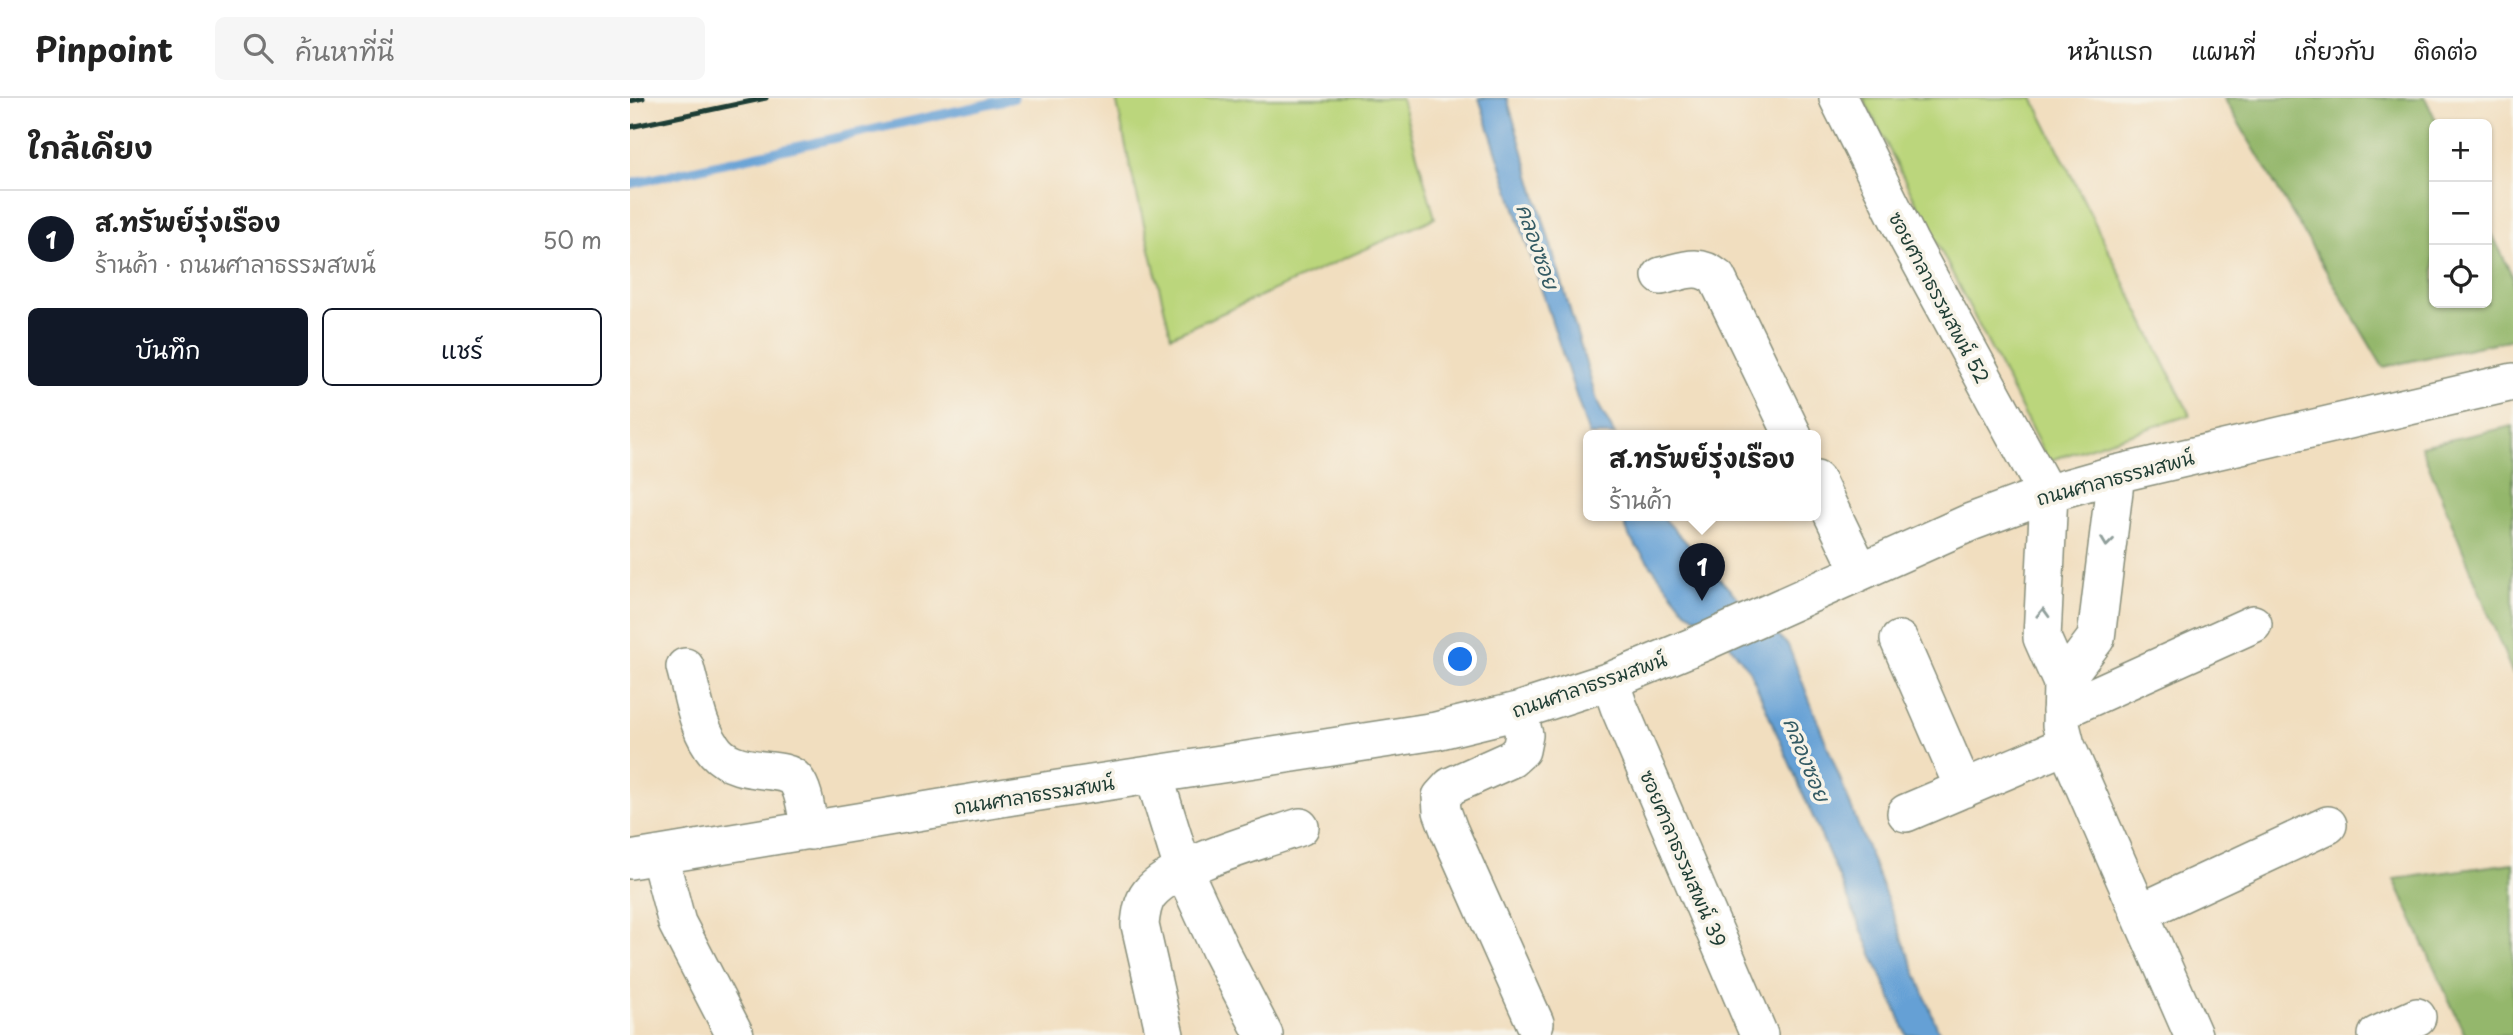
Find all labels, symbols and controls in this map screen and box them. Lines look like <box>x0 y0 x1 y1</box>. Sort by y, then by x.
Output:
search box <box>215 17 705 80</box>
text: Pinpoint <box>35 23 173 73</box>
icon: search <box>239 29 277 67</box>
text: ค้นหาที่นี่ <box>295 31 394 70</box>
text: หน้าแรก <box>2068 32 2153 68</box>
text: แผนที่ <box>2191 32 2256 68</box>
text: เกี่ยวกับ <box>2294 32 2376 68</box>
text: ติดต่อ <box>2414 32 2478 68</box>
map controls <box>2429 119 2492 308</box>
button: + <box>2429 119 2492 182</box>
text: ใกล้เคียง <box>28 124 153 169</box>
button: − <box>2429 182 2492 245</box>
water label: คลองซอย <box>1509 199 1569 295</box>
text: ส.ทรัพย์รุ่งเรือง <box>95 202 280 241</box>
street label: ซอยศาลาธรรมสพน์ 52 <box>1883 206 1997 388</box>
text: 1 <box>46 222 57 257</box>
text: 50 m <box>542 222 602 257</box>
button: locate <box>2429 245 2492 308</box>
text: ร้านค้า · ถนนศาลาธรรมสพน์ <box>95 246 376 281</box>
button: บันทึก <box>28 308 308 386</box>
button: แชร์ <box>322 308 602 386</box>
popup <box>1583 430 1821 521</box>
text: ส.ทรัพย์รุ่งเรือง <box>1609 438 1795 477</box>
street label: ถนนศาลาธรรมสพน์ <box>2033 442 2197 512</box>
text: ร้านค้า <box>1609 482 1672 517</box>
one-way arrow <box>2100 536 2115 547</box>
pin: 1 <box>1679 543 1725 601</box>
one-way arrow <box>2036 608 2051 619</box>
your location <box>1443 642 1477 676</box>
street label: ถนนศาลาธรรมสพน์ <box>1508 644 1671 724</box>
water label: คลองซอย <box>1777 712 1840 808</box>
street label: ซอยศาลาธรรมสพน์ 39 <box>1634 765 1734 951</box>
street label: ถนนศาลาธรรมสพน์ <box>952 767 1117 821</box>

